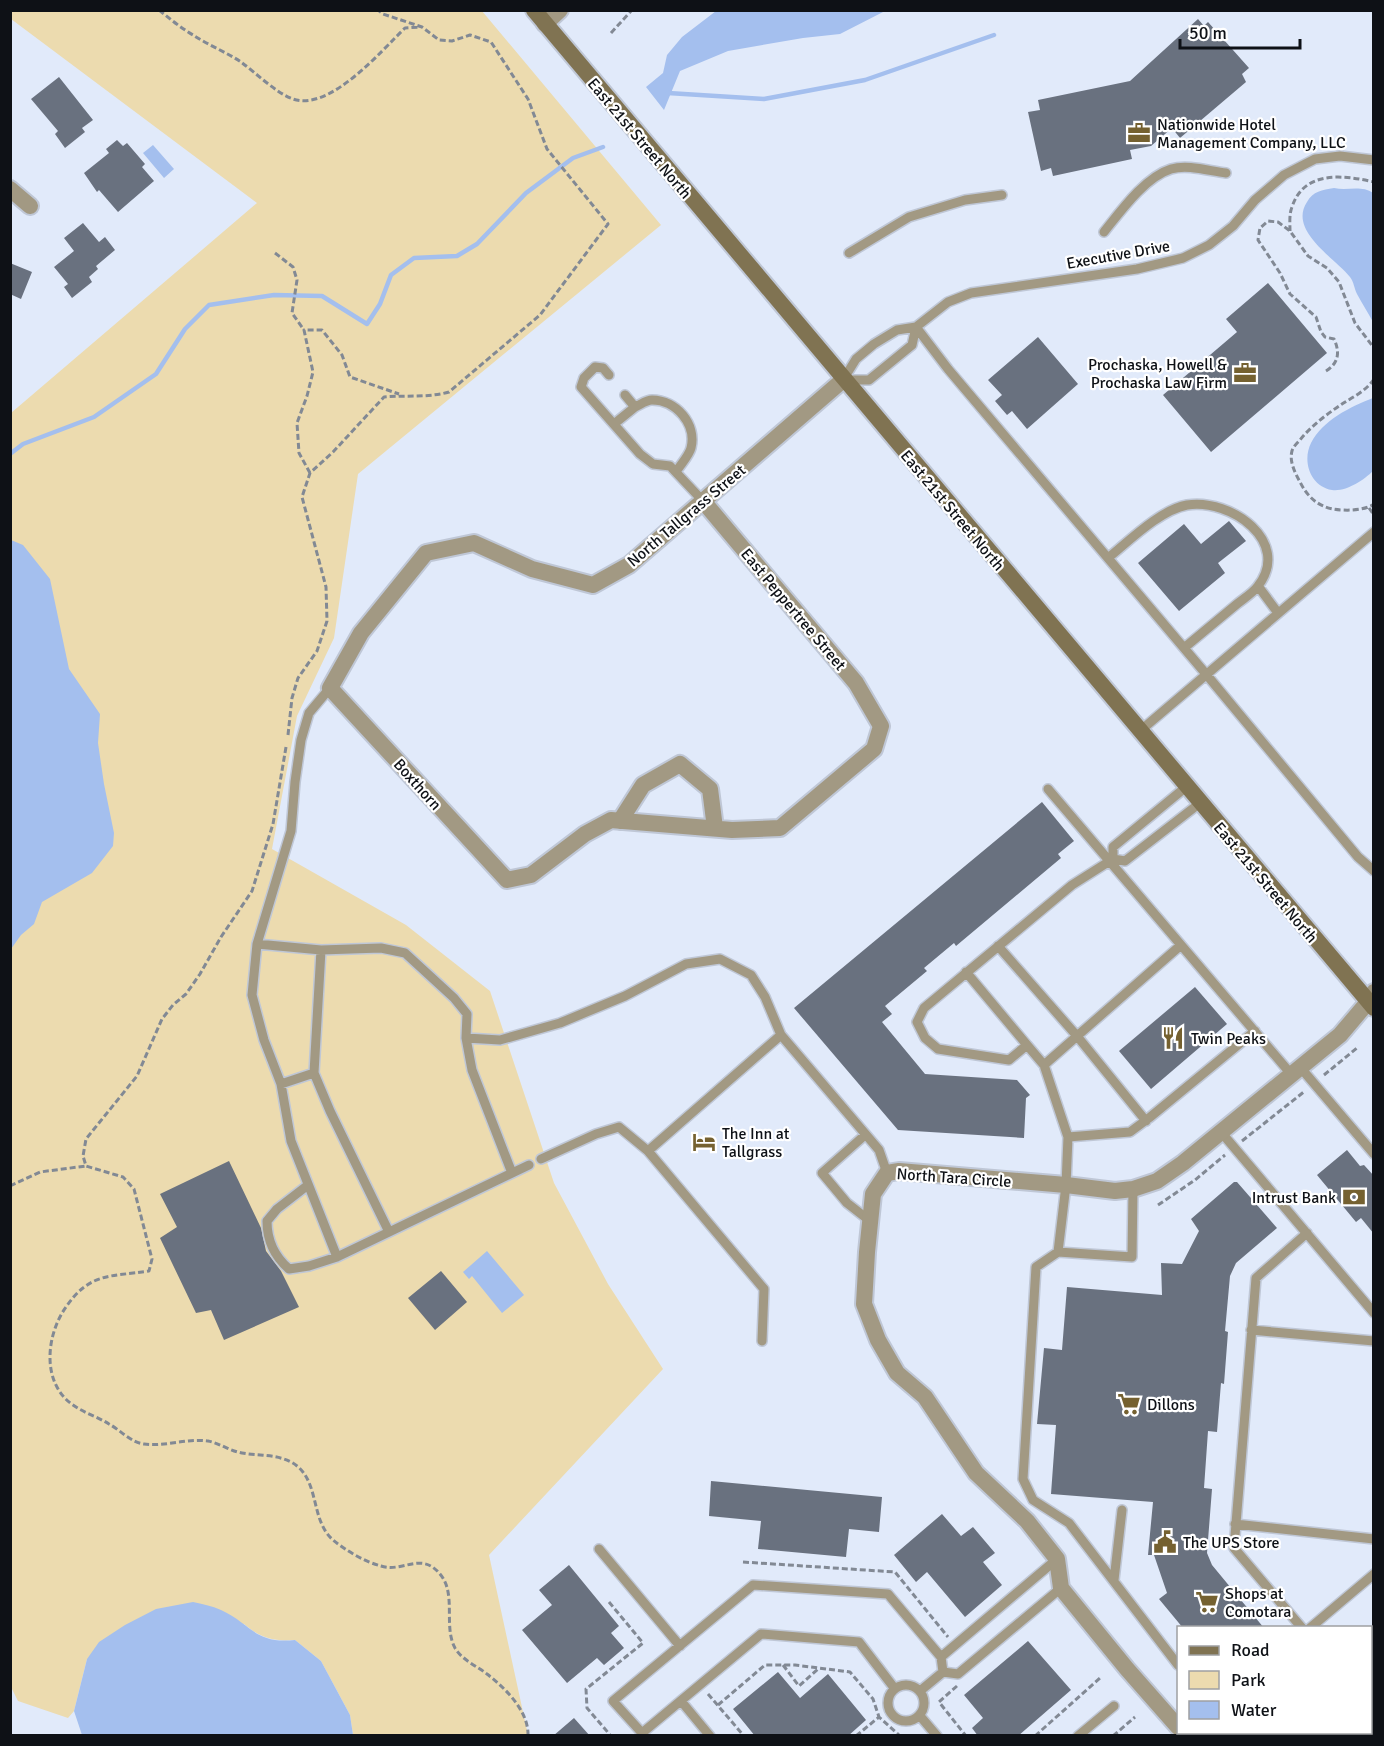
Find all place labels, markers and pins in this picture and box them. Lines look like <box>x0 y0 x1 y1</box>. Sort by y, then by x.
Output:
place label: Nationwide Hotel Management Company, LLC <box>1157 115 1346 153</box>
office icon: Nationwide Hotel Management Company, LLC <box>1126 120 1152 146</box>
place label: Prochaska, Howell & Prochaska Law Firm <box>1088 355 1227 393</box>
office icon: Prochaska, Howell & Prochaska Law Firm <box>1232 360 1258 386</box>
restaurant icon: Twin Peaks <box>1160 1025 1186 1051</box>
place label: Twin Peaks <box>1191 1029 1266 1049</box>
place label: The Inn at Tallgrass <box>722 1124 790 1162</box>
hotel icon: The Inn at Tallgrass <box>691 1129 717 1155</box>
bank icon: Intrust Bank <box>1341 1184 1367 1210</box>
place label: Intrust Bank <box>1252 1188 1336 1208</box>
supermarket icon: Dillons <box>1116 1391 1142 1417</box>
place label: Dillons <box>1147 1395 1195 1415</box>
public building icon: The UPS Store <box>1152 1529 1178 1555</box>
place label: The UPS Store <box>1183 1533 1280 1553</box>
place label: Shops at Comotara <box>1225 1584 1291 1622</box>
supermarket icon: Shops at Comotara <box>1194 1589 1220 1615</box>

